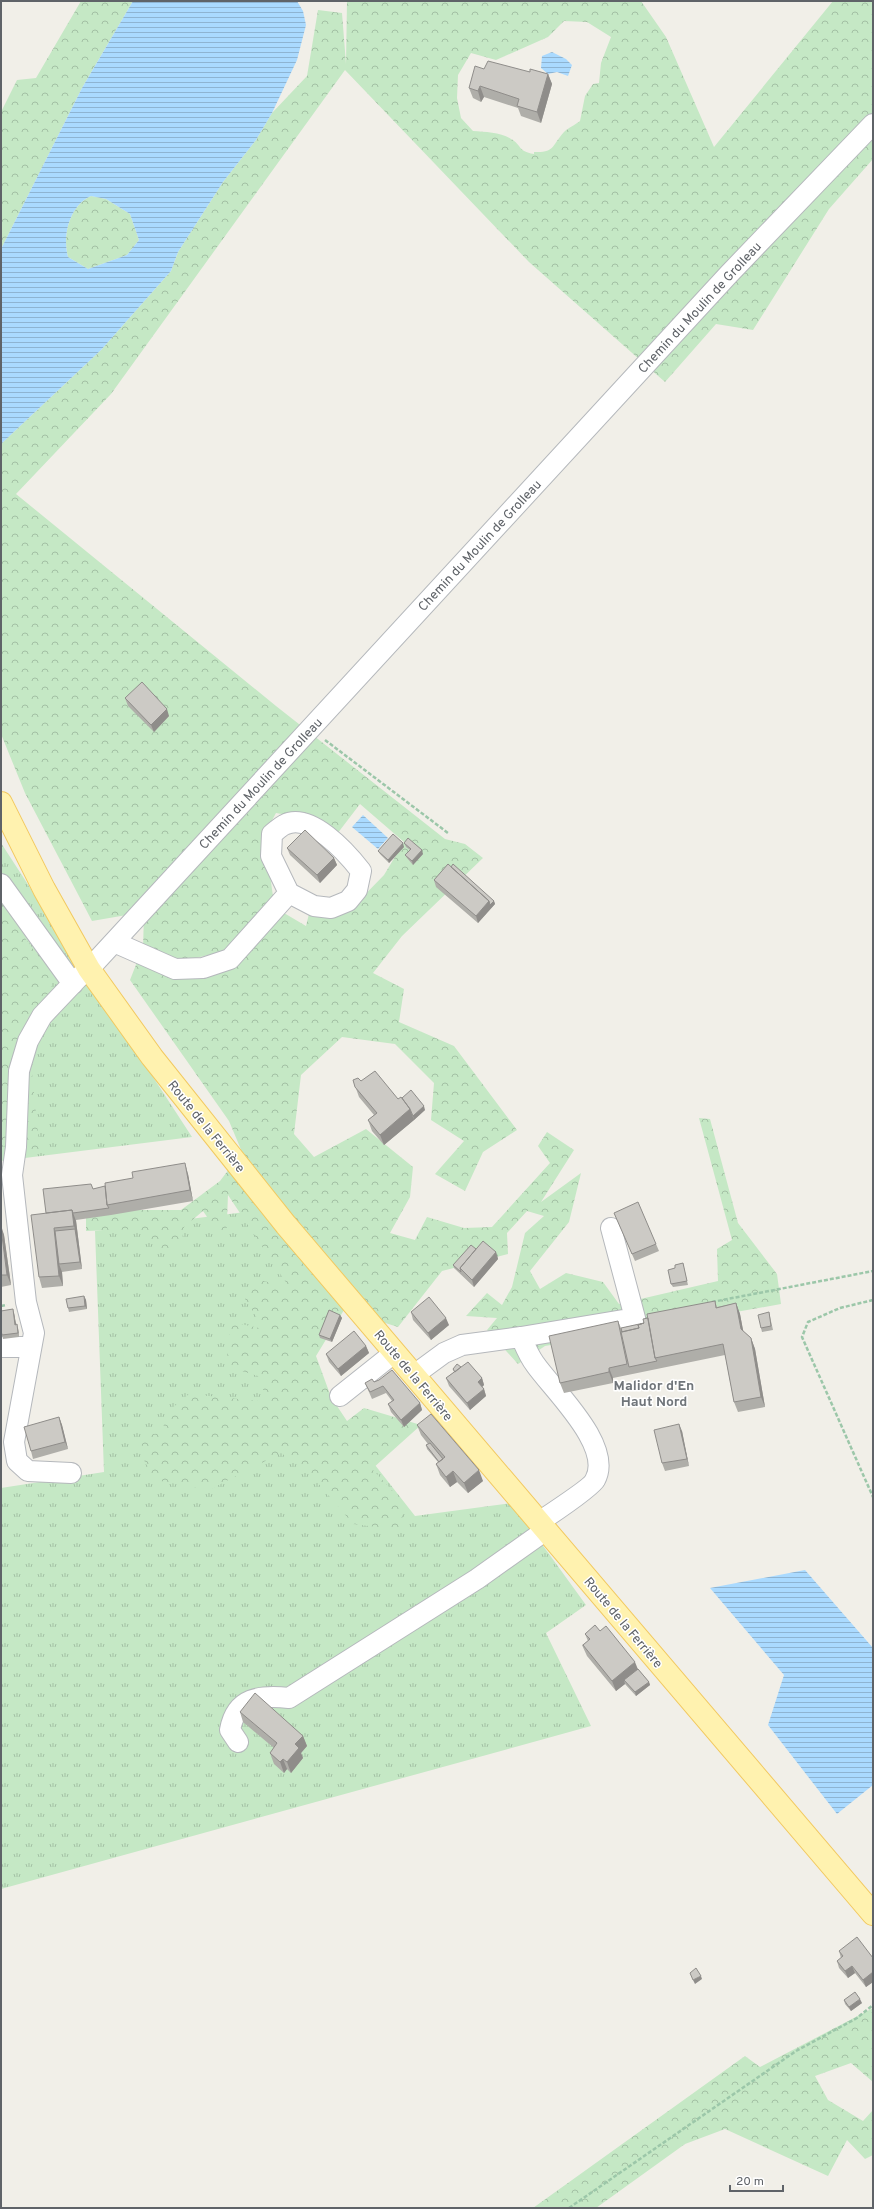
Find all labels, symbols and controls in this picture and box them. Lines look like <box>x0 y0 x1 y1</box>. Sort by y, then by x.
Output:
street label: Chemin du Moulin de Grolleau <box>635 239 766 377</box>
street label: Chemin du Moulin de Grolleau <box>415 477 546 615</box>
street label: Chemin du Moulin de Grolleau <box>196 715 327 853</box>
street label: Route de la Ferrière <box>163 1078 247 1177</box>
street label: Route de la Ferrière <box>370 1328 455 1425</box>
district label: Malidor d'En Haut Nord <box>614 1378 694 1411</box>
street label: Route de la Ferrière <box>580 1575 665 1672</box>
scale bar <box>730 2167 783 2193</box>
text: 20 m <box>736 2174 764 2190</box>

